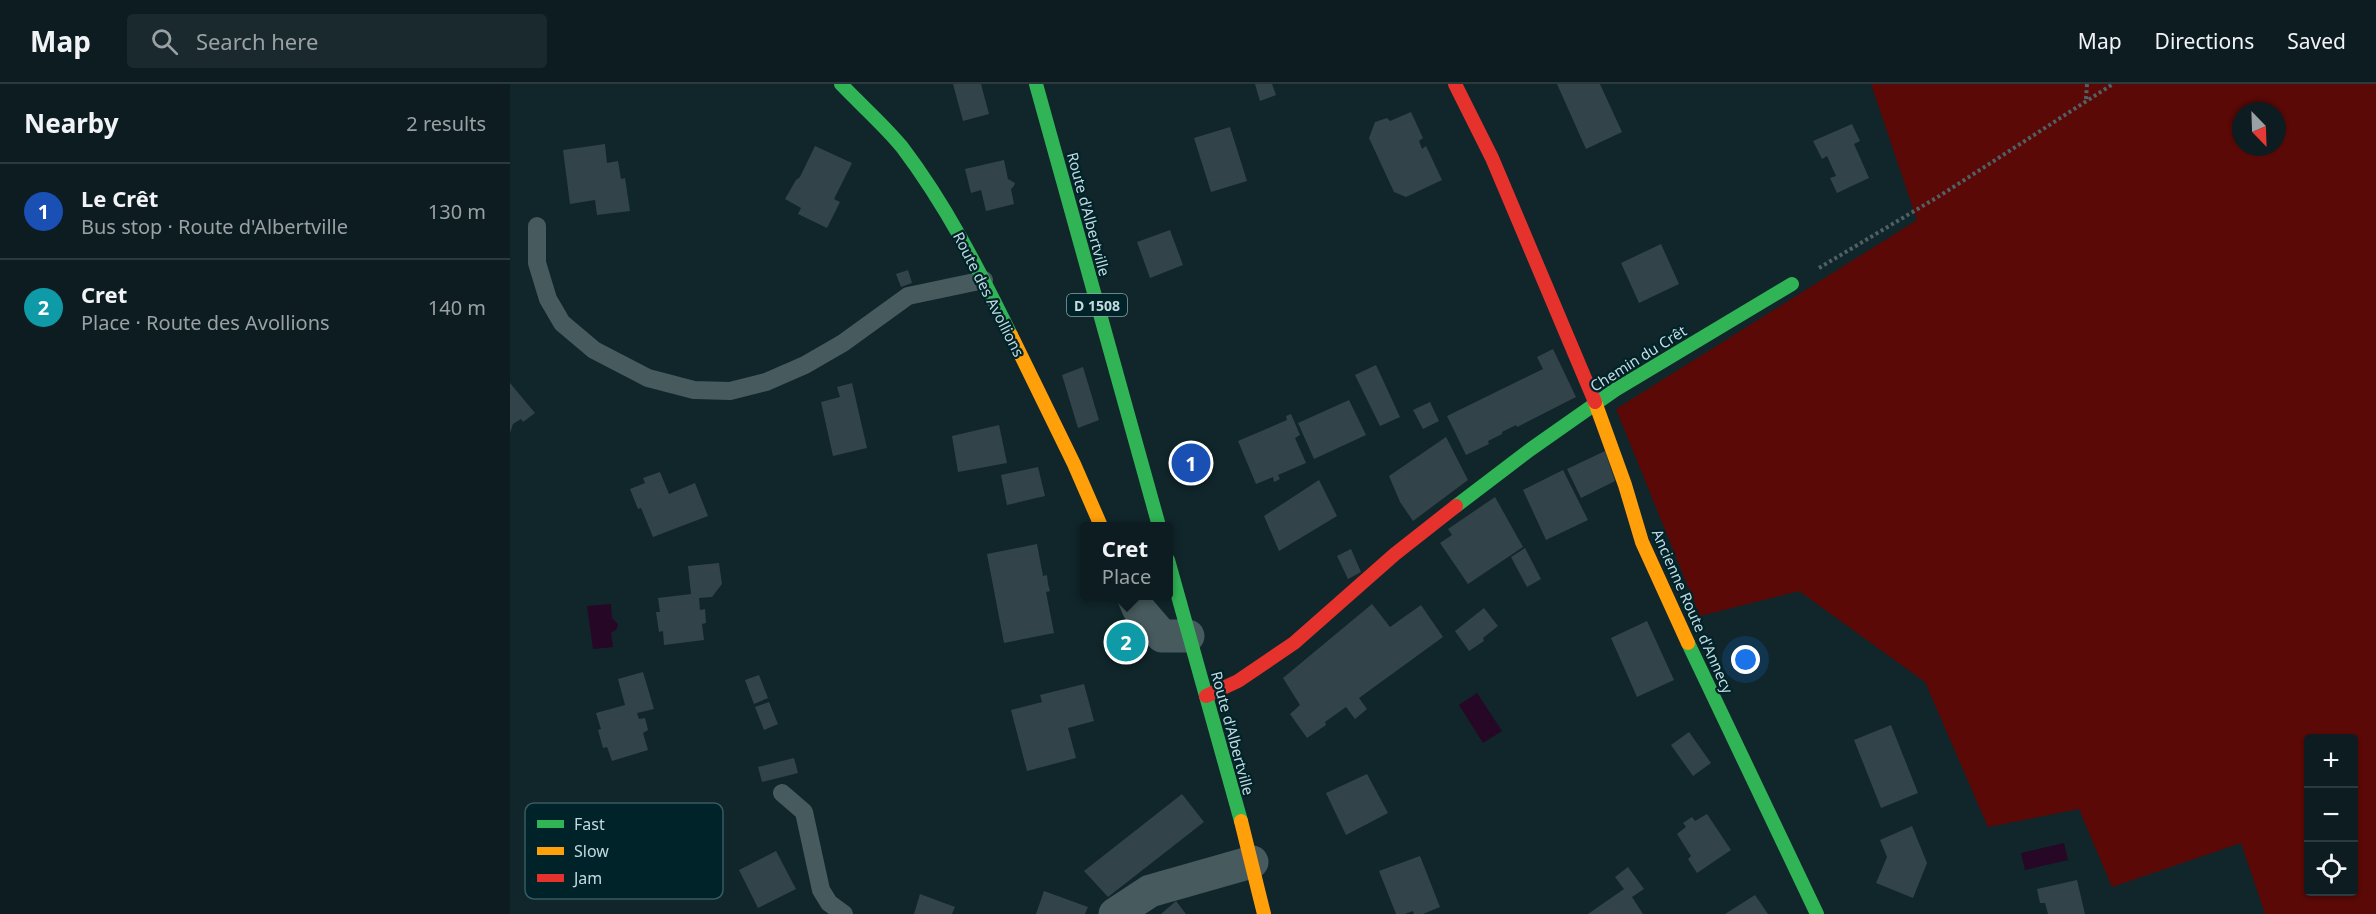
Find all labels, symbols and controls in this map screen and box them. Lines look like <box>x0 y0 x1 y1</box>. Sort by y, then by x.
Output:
search box <box>127 14 547 68</box>
text: Map <box>30 22 91 60</box>
icon: search <box>148 25 181 58</box>
text: Search here <box>196 26 318 56</box>
text: Map <box>2078 27 2122 55</box>
text: Directions <box>2155 27 2254 55</box>
text: Saved <box>2287 27 2346 55</box>
north arrow <box>2232 102 2286 156</box>
text: Nearby <box>24 105 119 141</box>
text: 2 results <box>406 110 486 137</box>
street label: Route d'Albertville <box>1063 150 1115 278</box>
text: Le Crêt <box>81 183 158 213</box>
text: 1 <box>38 198 49 225</box>
text: 130 m <box>428 198 486 225</box>
text: Bus stop · Route d'Albertville <box>81 213 348 240</box>
street label: Route des Avollions <box>949 228 1029 360</box>
text: Cret <box>81 279 127 309</box>
text: 2 <box>38 294 49 321</box>
text: 140 m <box>428 294 486 321</box>
road number: D 1508 <box>1067 294 1127 316</box>
text: Place · Route des Avollions <box>81 309 330 336</box>
street label: Chemin du Crêt <box>1586 320 1690 396</box>
pin: 1 <box>1172 440 1210 485</box>
popup <box>1080 522 1173 600</box>
street label: Ancienne Route d'Annecy <box>1648 526 1738 697</box>
text: Cret <box>1102 533 1148 563</box>
text: Place <box>1102 563 1151 590</box>
pin: 2 <box>1106 620 1146 664</box>
your location <box>1731 645 1760 674</box>
street label: Route d'Albertville <box>1207 669 1259 797</box>
map controls <box>2304 734 2358 896</box>
button: + <box>2304 734 2358 788</box>
button: − <box>2304 788 2358 842</box>
legend <box>525 803 723 899</box>
text: Fast <box>574 813 605 835</box>
text: Slow <box>574 840 609 862</box>
button: locate <box>2304 842 2358 896</box>
text: Jam <box>572 867 602 889</box>

